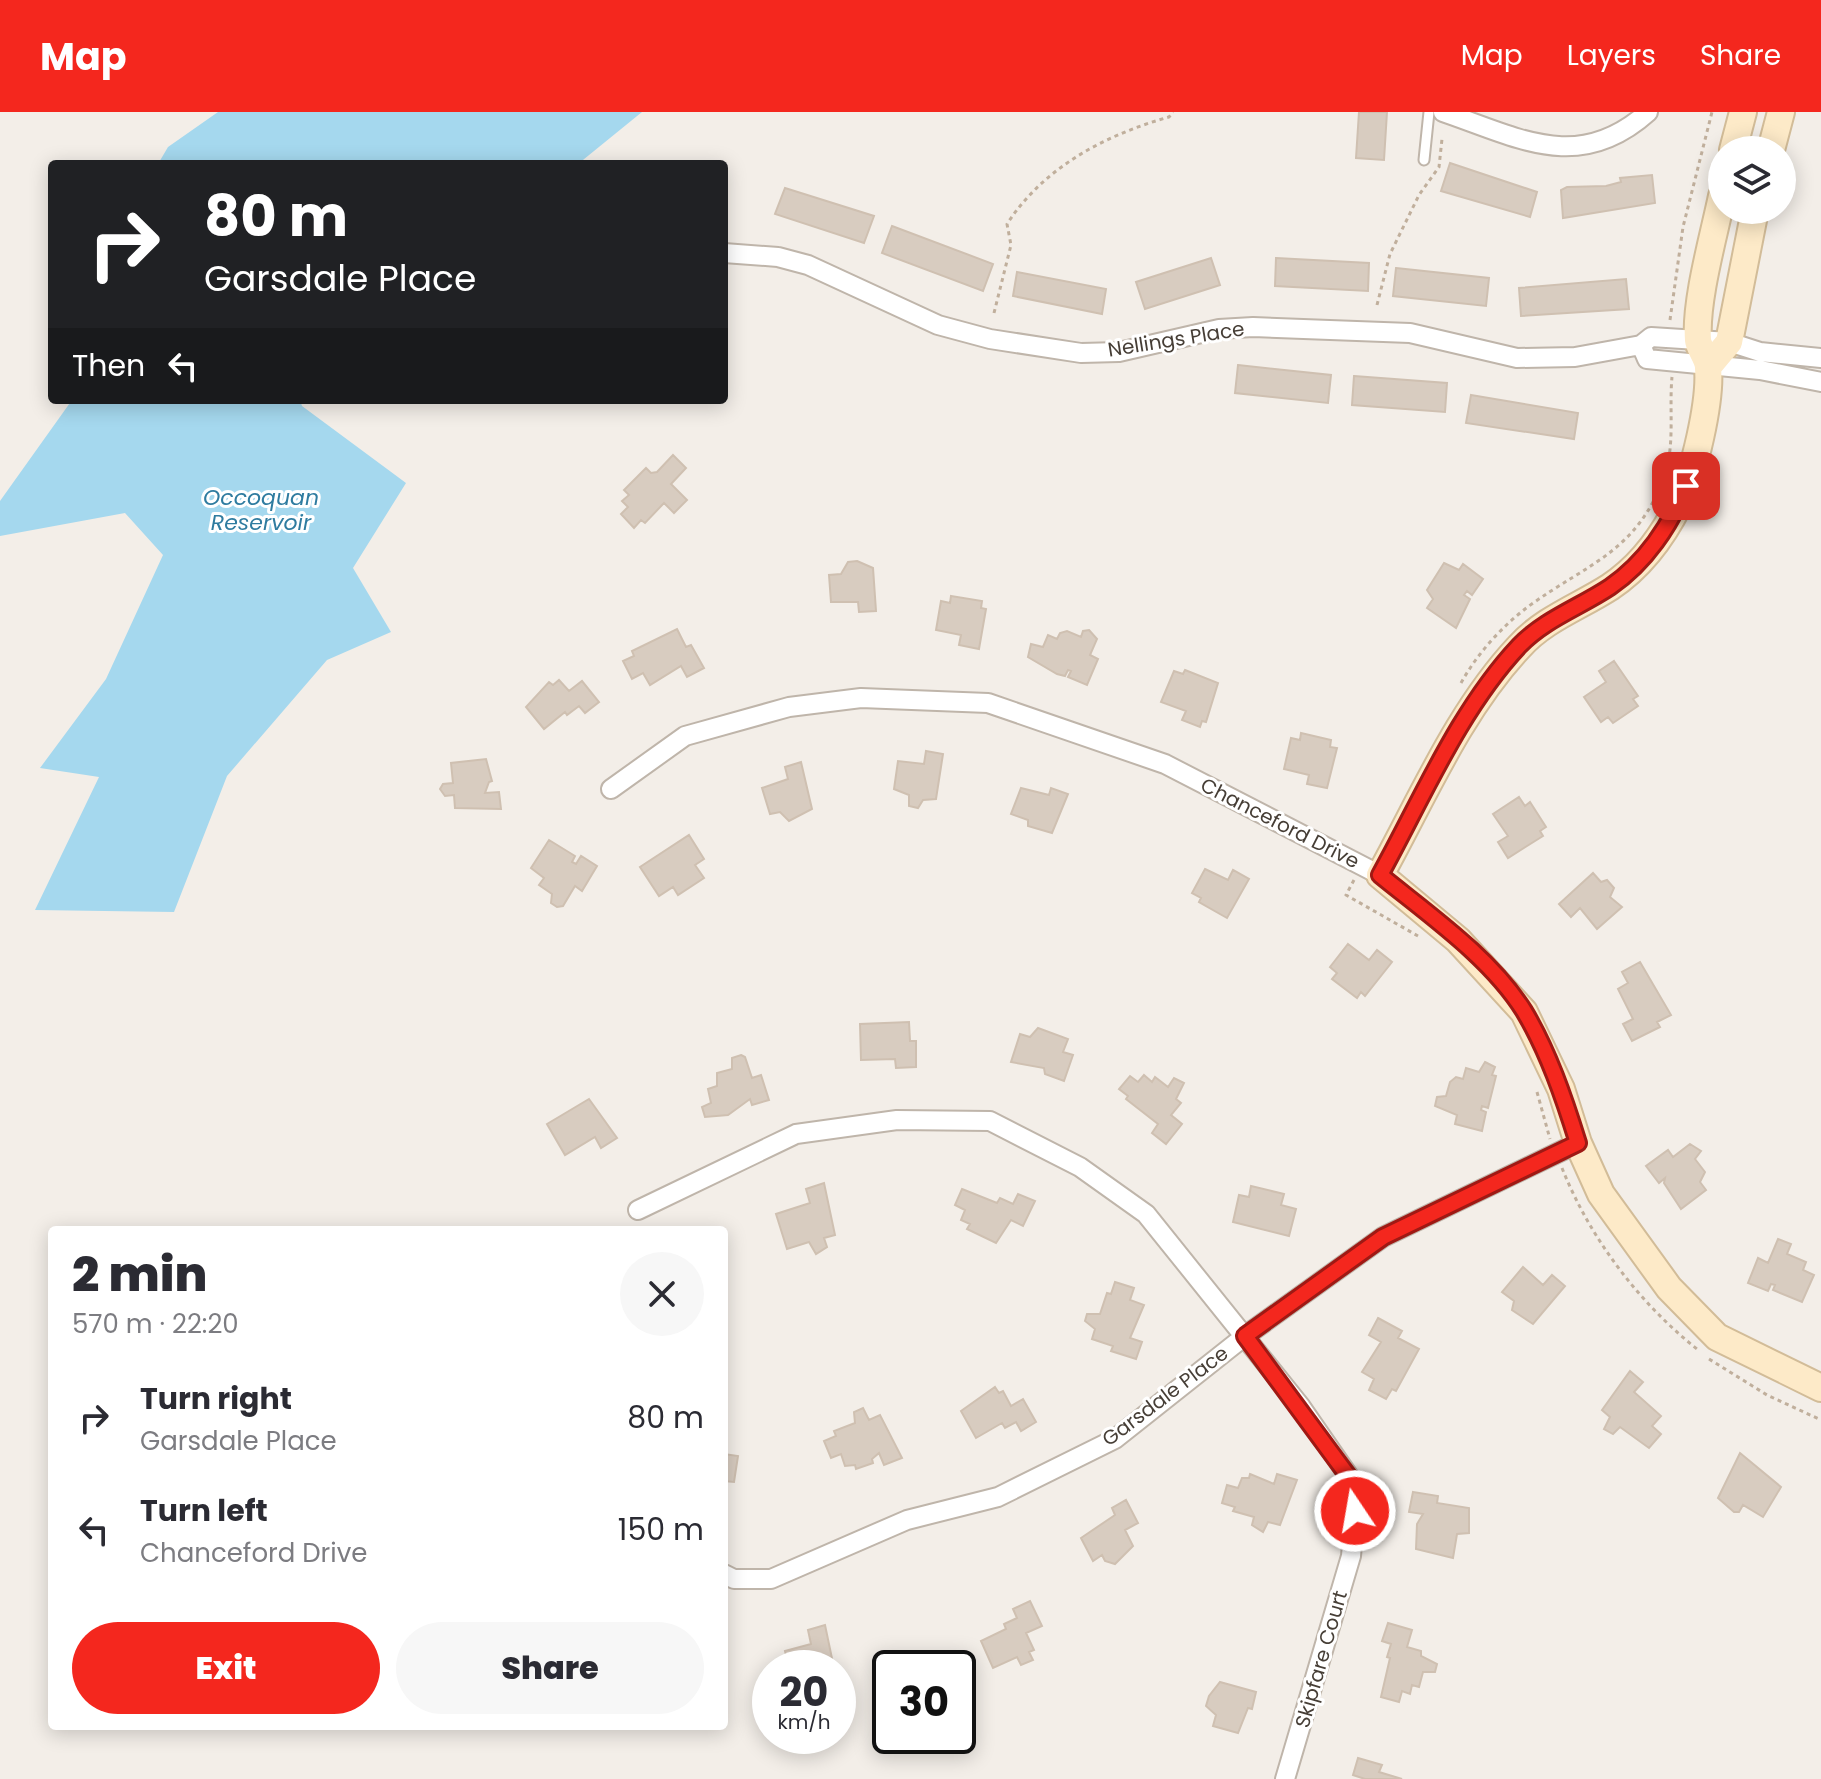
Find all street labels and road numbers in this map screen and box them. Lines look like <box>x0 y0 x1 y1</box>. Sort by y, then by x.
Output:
street label: Nellings Place <box>1106 314 1246 364</box>
street label: Chanceford Drive <box>1196 771 1364 875</box>
street label: Garsdale Place <box>1096 1339 1234 1453</box>
street label: Skipfare Court <box>1288 1587 1354 1731</box>

